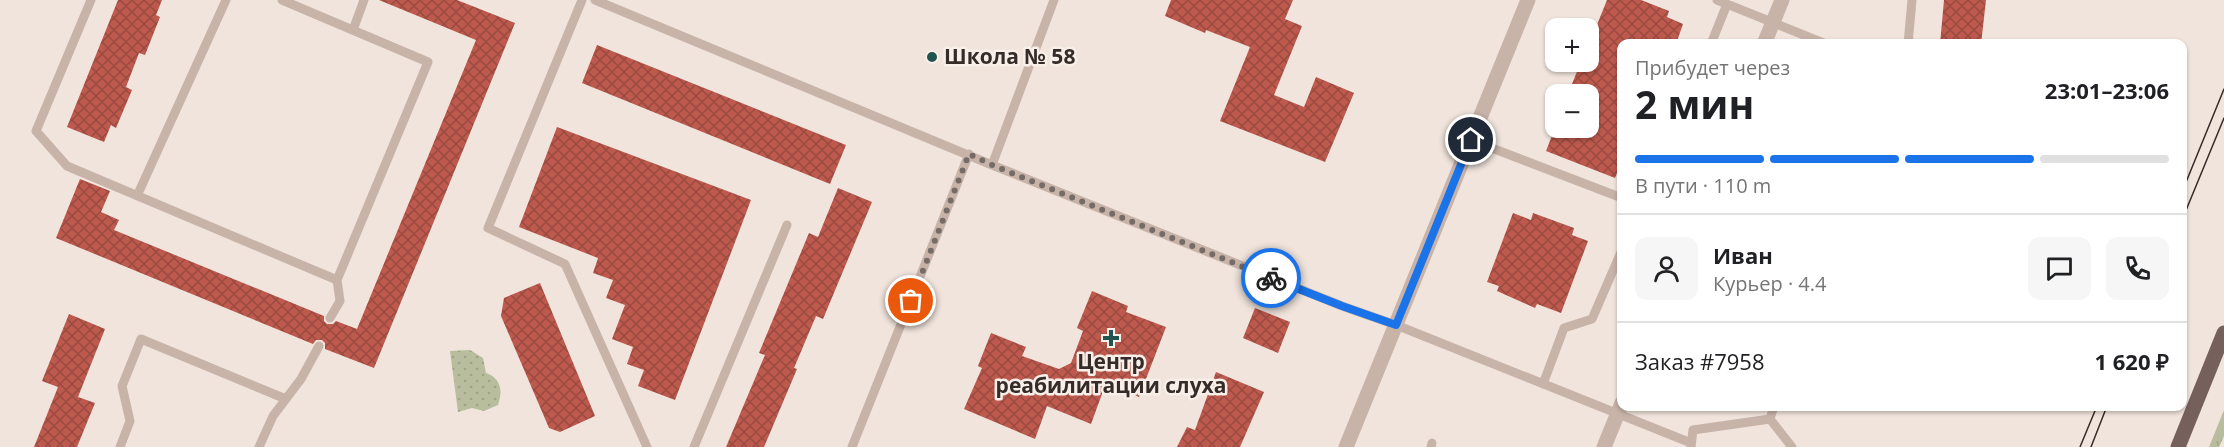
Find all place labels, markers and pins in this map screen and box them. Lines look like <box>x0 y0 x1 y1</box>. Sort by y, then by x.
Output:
place label: Школа № 58 <box>944 42 1075 70</box>
marker: Школа № 58 <box>925 50 939 64</box>
pin <box>1445 114 1496 165</box>
pin <box>885 275 936 326</box>
marker: Центр реабилитации слуха <box>1102 329 1120 347</box>
place label: Центр реабилитации слуха <box>996 347 1226 399</box>

